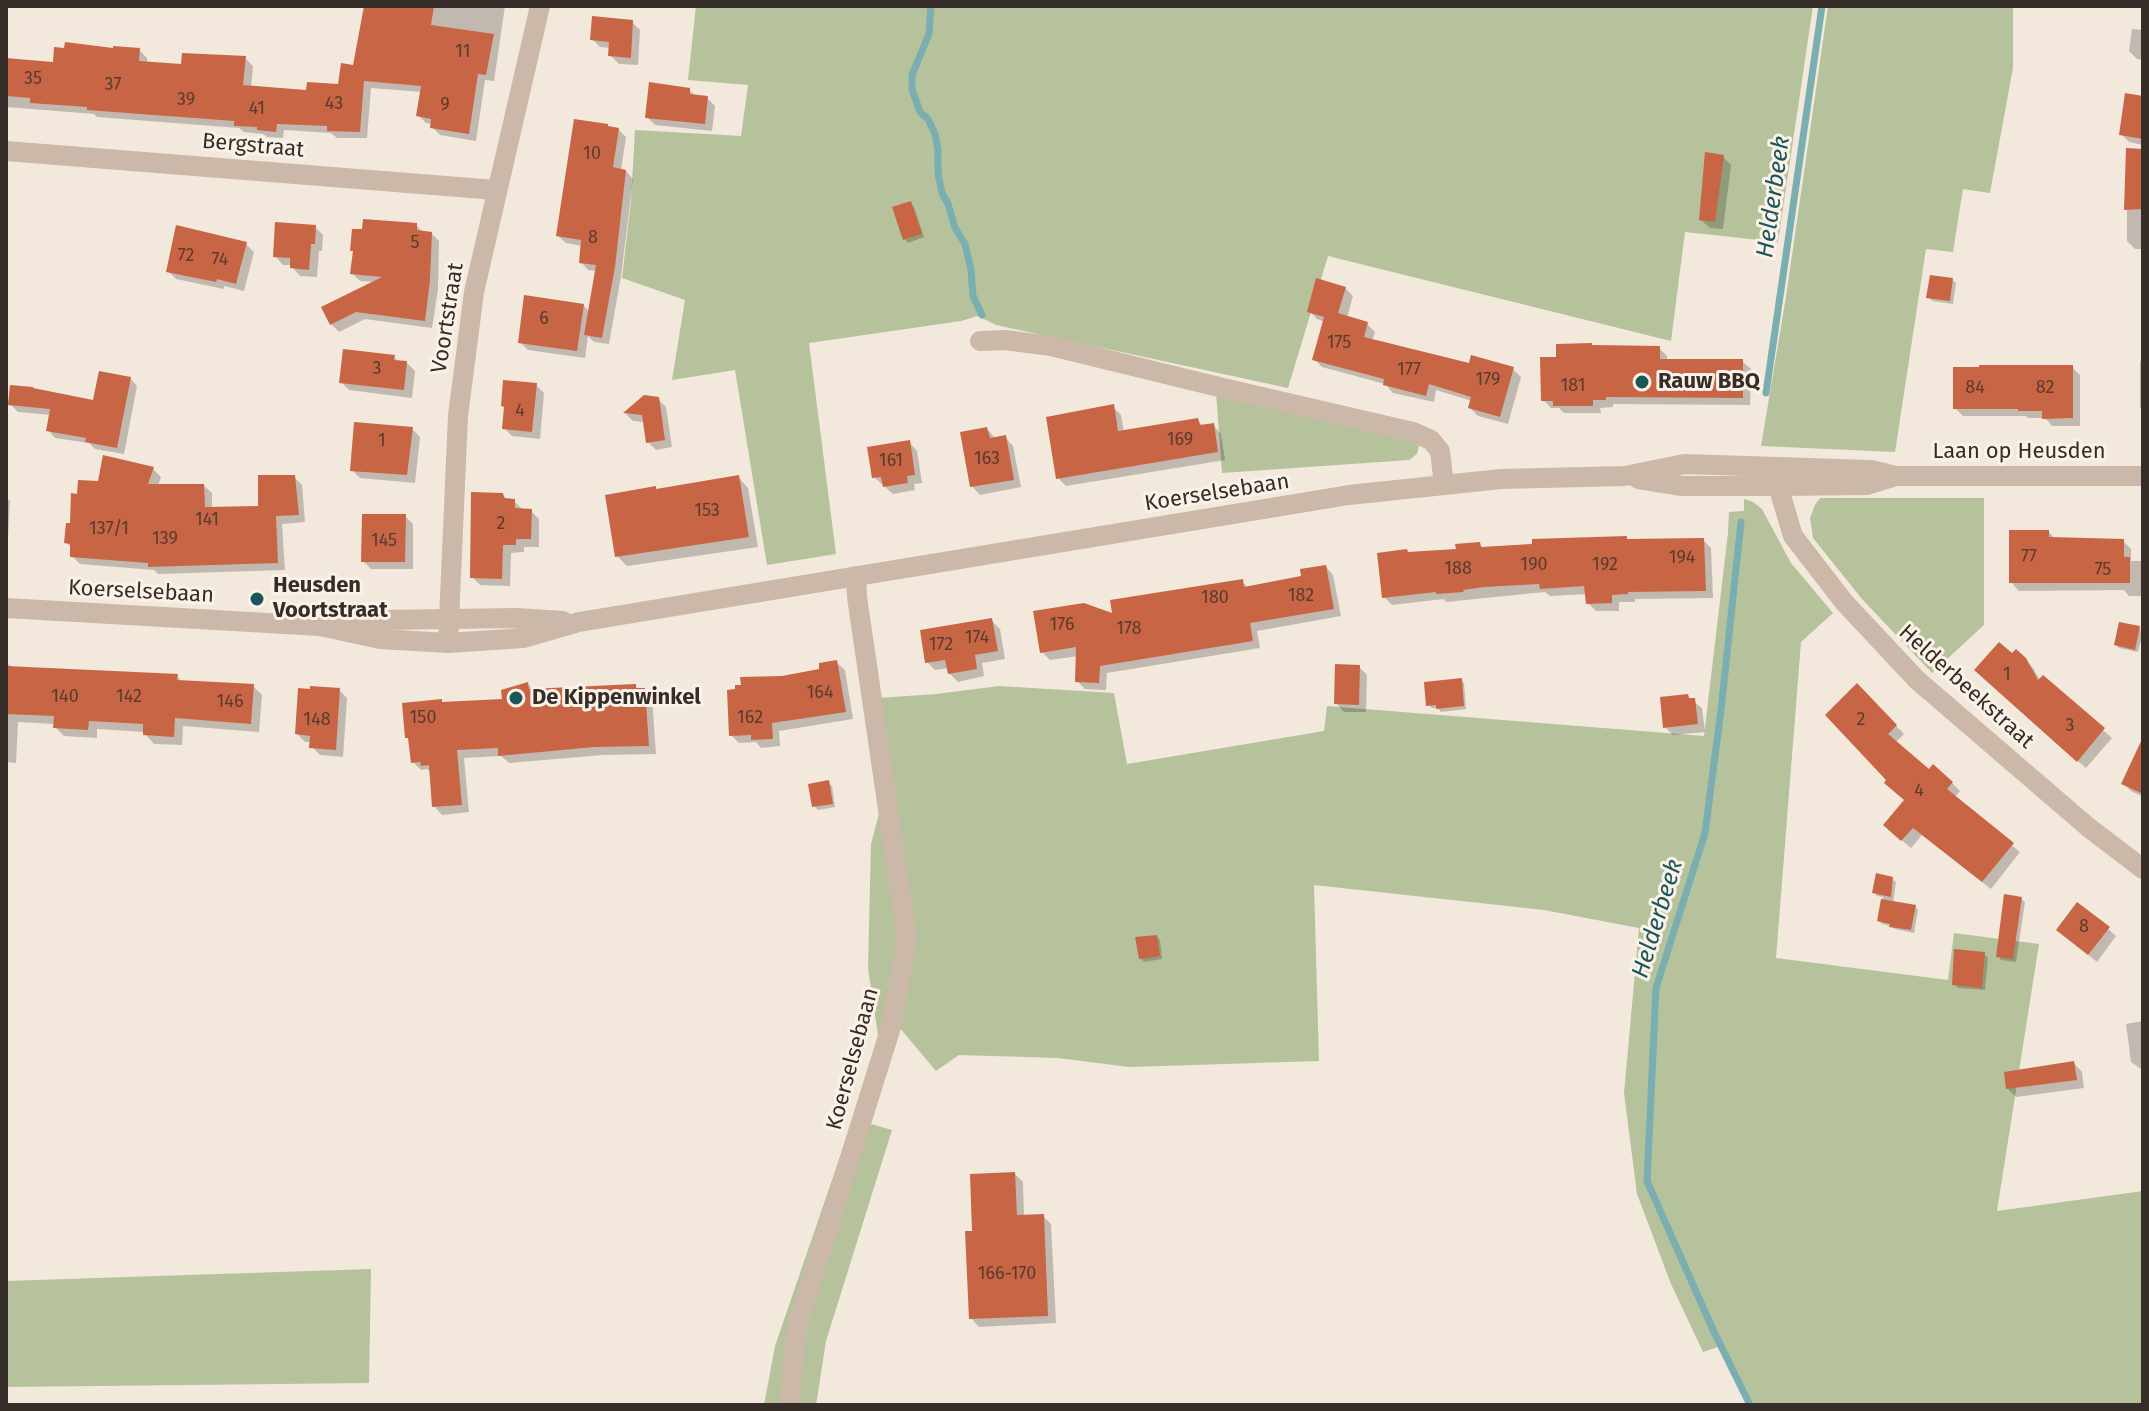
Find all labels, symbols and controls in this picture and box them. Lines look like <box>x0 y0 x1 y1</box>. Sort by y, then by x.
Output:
house number: 11 <box>455 41 471 63</box>
house number: 35 <box>24 68 42 90</box>
house number: 37 <box>105 74 121 96</box>
house number: 39 <box>177 89 195 111</box>
house number: 43 <box>325 93 343 115</box>
house number: 9 <box>440 94 450 116</box>
house number: 41 <box>249 98 265 120</box>
street label: Bergstraat <box>201 128 305 164</box>
water label: Helderbeek <box>1751 134 1797 260</box>
house number: 10 <box>583 143 601 165</box>
house number: 8 <box>588 227 598 249</box>
house number: 5 <box>410 232 420 254</box>
house number: 72 <box>178 245 194 267</box>
house number: 74 <box>212 249 228 271</box>
street label: Voortstraat <box>426 261 470 375</box>
house number: 6 <box>539 308 549 330</box>
house number: 175 <box>1327 332 1351 354</box>
house number: 3 <box>373 358 381 380</box>
house number: 177 <box>1397 359 1421 381</box>
house number: 179 <box>1476 369 1500 391</box>
place label: Rauw BBQ <box>1658 369 1760 395</box>
marker: Rauw BBQ <box>1633 373 1651 391</box>
house number: 181 <box>1561 375 1585 397</box>
house number: 84 <box>1965 377 1985 399</box>
house number: 82 <box>2036 377 2054 399</box>
house number: 4 <box>515 400 525 422</box>
house number: 169 <box>1167 429 1193 451</box>
house number: 1 <box>378 430 386 452</box>
street label: Laan op Heusden <box>1932 439 2106 465</box>
house number: 163 <box>974 448 1000 470</box>
house number: 161 <box>879 450 903 472</box>
street label: Koerselsebaan <box>1143 469 1291 517</box>
house number: 153 <box>694 500 720 522</box>
house number: 141 <box>195 509 219 531</box>
house number: 2 <box>497 513 505 535</box>
house number: 137/1 <box>89 518 129 540</box>
house number: 139 <box>152 528 178 550</box>
house number: 145 <box>371 530 397 552</box>
house number: 77 <box>2021 546 2037 568</box>
house number: 194 <box>1669 547 1695 569</box>
house number: 190 <box>1520 554 1548 576</box>
house number: 192 <box>1592 554 1618 576</box>
house number: 188 <box>1444 558 1472 580</box>
house number: 75 <box>2095 559 2111 581</box>
place label: Heusden Voortstraat <box>273 573 388 624</box>
street label: Koerselsebaan <box>67 575 215 609</box>
house number: 182 <box>1288 585 1314 607</box>
house number: 180 <box>1201 587 1229 609</box>
marker: Heusden Voortstraat <box>248 590 266 608</box>
house number: 176 <box>1050 614 1074 636</box>
house number: 178 <box>1116 618 1142 640</box>
street label: Helderbeekstraat <box>1893 619 2039 755</box>
house number: 174 <box>965 627 989 649</box>
house number: 172 <box>929 634 953 656</box>
house number: 1 <box>2003 664 2011 686</box>
house number: 164 <box>807 682 833 704</box>
place label: De Kippenwinkel <box>532 685 701 711</box>
house number: 140 <box>51 686 79 708</box>
house number: 142 <box>116 686 142 708</box>
marker: De Kippenwinkel <box>507 689 525 707</box>
house number: 146 <box>217 691 243 713</box>
house number: 150 <box>410 707 436 729</box>
house number: 162 <box>737 707 763 729</box>
house number: 148 <box>303 709 331 731</box>
house number: 2 <box>1857 709 1865 731</box>
house number: 3 <box>2066 715 2074 737</box>
house number: 4 <box>1914 780 1924 802</box>
water label: Helderbeek <box>1626 856 1690 982</box>
house number: 8 <box>2079 916 2089 938</box>
street label: Koerselsebaan <box>821 985 885 1133</box>
house number: 166-170 <box>978 1263 1036 1285</box>

